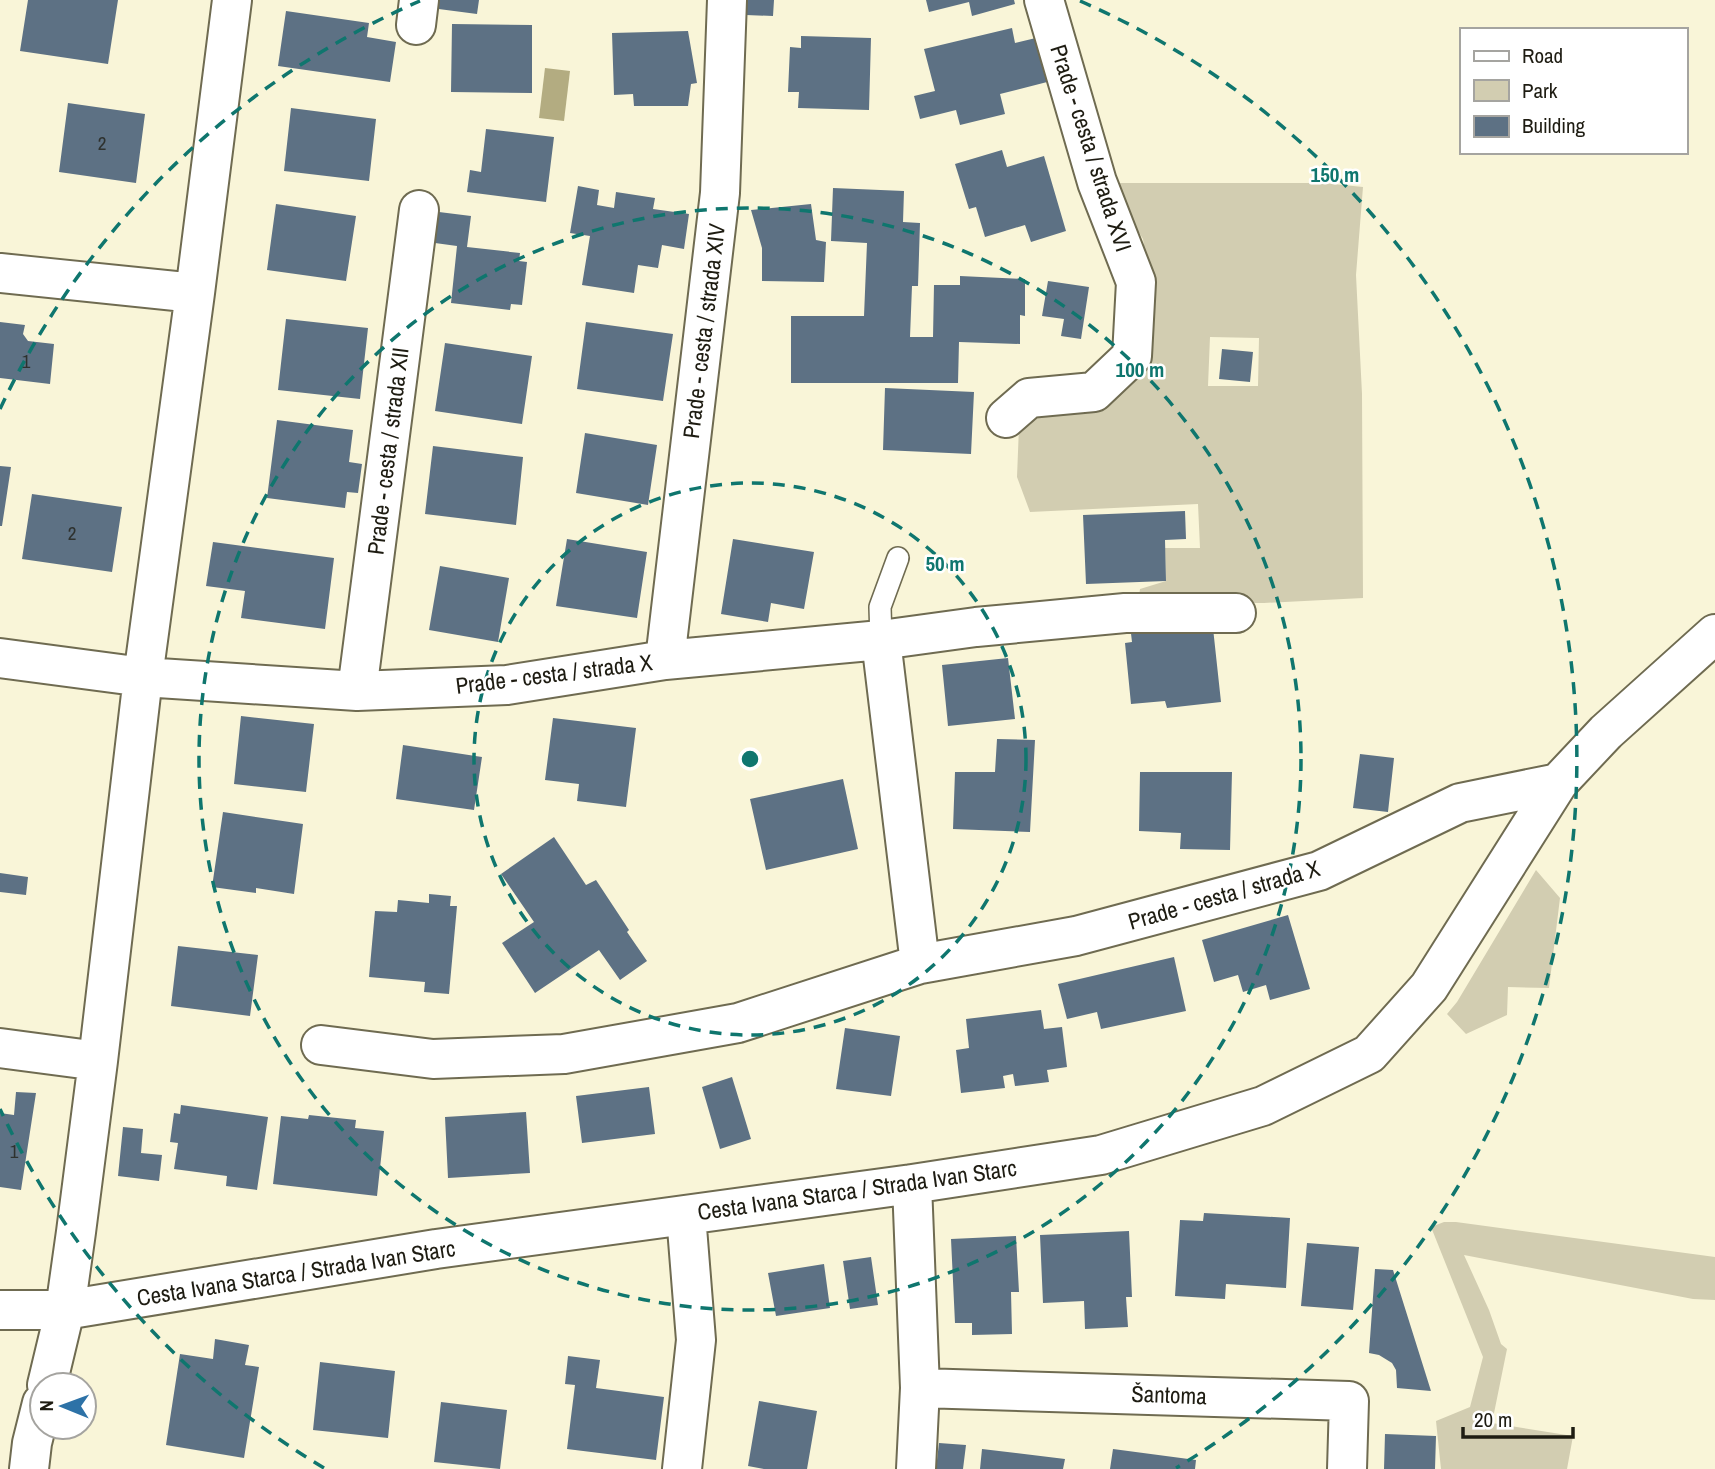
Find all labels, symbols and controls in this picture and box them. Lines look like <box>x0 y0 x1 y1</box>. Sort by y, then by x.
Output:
legend <box>1460 28 1687 154</box>
street label: Prade - cesta / strada XVI <box>1043 40 1140 255</box>
text: Road <box>1522 41 1563 70</box>
text: Park <box>1522 76 1558 105</box>
text: Building <box>1522 111 1586 140</box>
house number: 2 <box>98 130 106 156</box>
text: 150 m <box>1311 160 1359 189</box>
street label: Prade - cesta / strada XIV <box>675 221 732 440</box>
street label: Prade - cesta / strada XII <box>359 346 416 556</box>
house number: 1 <box>22 348 31 374</box>
text: 100 m <box>1116 355 1164 384</box>
house number: 2 <box>68 520 76 546</box>
text: 50 m <box>925 549 965 578</box>
street label: Prade - cesta / strada X <box>454 646 655 701</box>
centre of rings <box>738 747 762 771</box>
street label: Prade - cesta / strada X <box>1124 852 1324 937</box>
house number: 1 <box>10 1138 19 1164</box>
street label: Cesta Ivana Starca / Strada Ivan Starc <box>695 1152 1018 1227</box>
street label: Cesta Ivana Starca / Strada Ivan Starc <box>135 1232 457 1313</box>
north arrow <box>28 1371 98 1441</box>
street label: Šantoma <box>1131 1378 1208 1411</box>
scale bar <box>1463 1396 1573 1440</box>
text: N <box>33 1400 59 1412</box>
text: 20 m <box>1474 1405 1512 1434</box>

